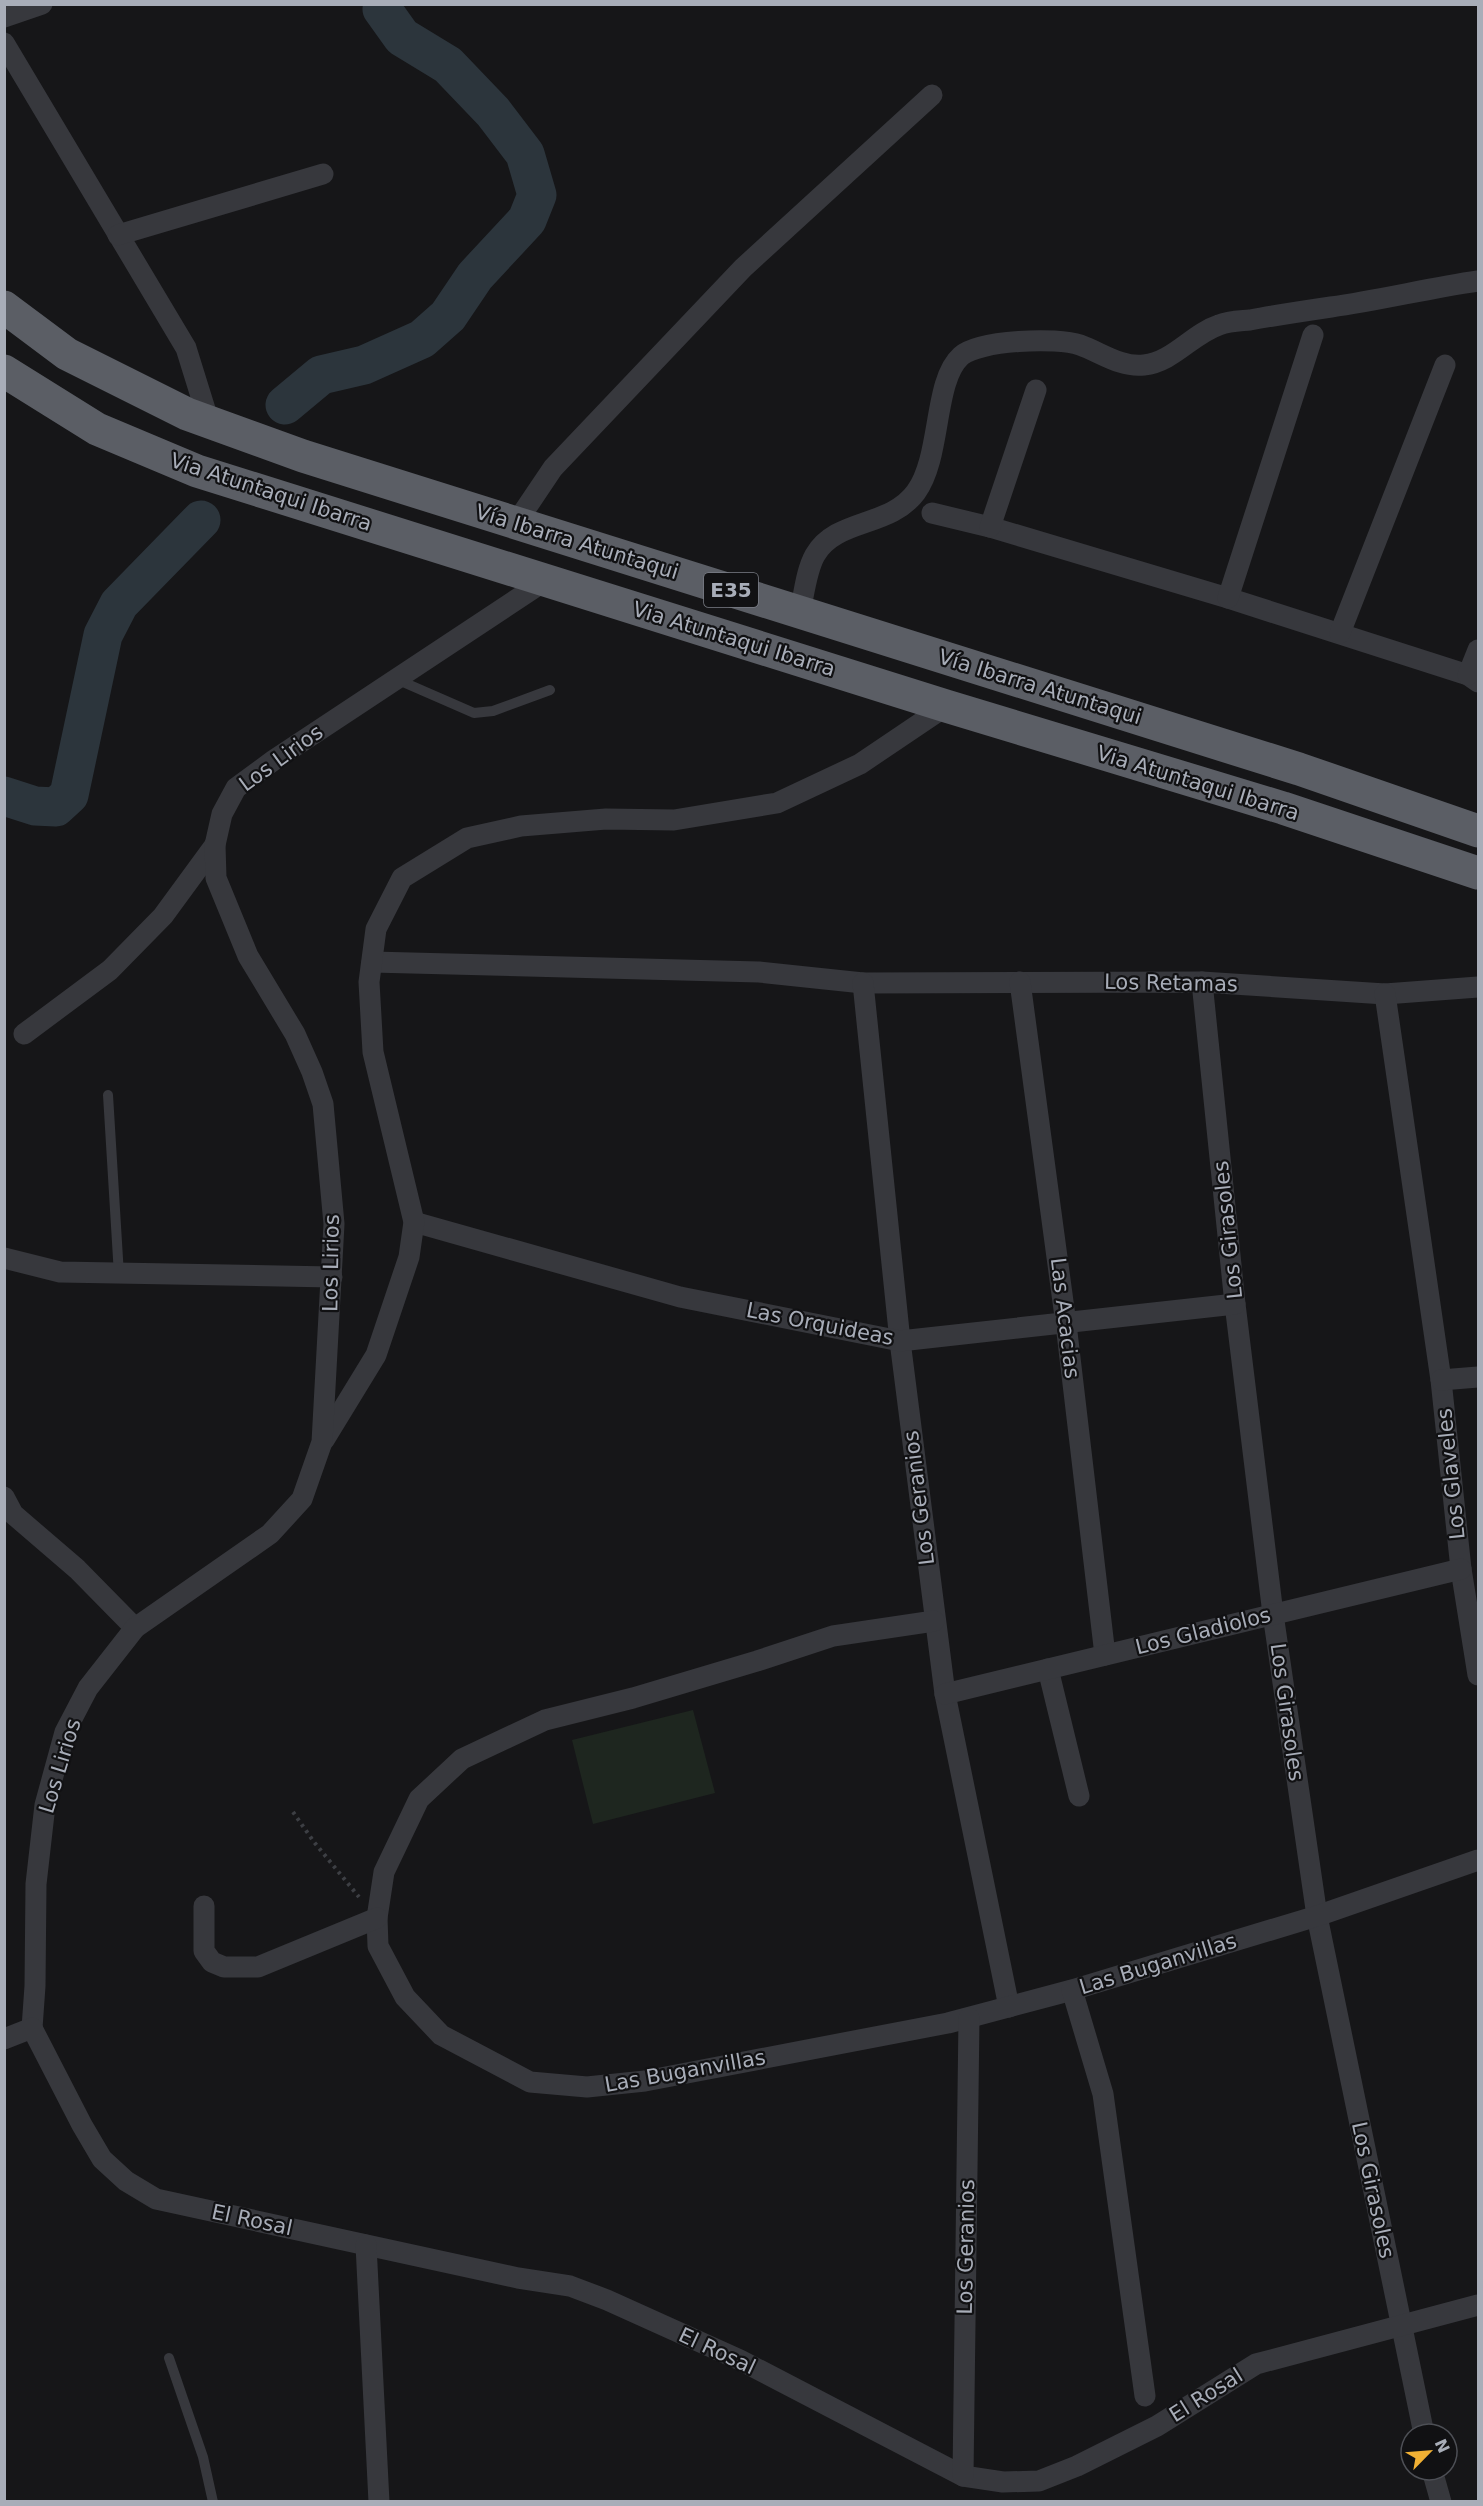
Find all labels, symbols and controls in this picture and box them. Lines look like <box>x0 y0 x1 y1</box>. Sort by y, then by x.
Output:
street label: Via Atuntaqui Ibarra <box>167 448 375 536</box>
street label: Vía Ibarra Atuntaqui <box>473 500 681 584</box>
road number: E35 <box>704 573 758 607</box>
street label: Via Atuntaqui Ibarra <box>630 597 838 681</box>
street label: Vía Ibarra Atuntaqui <box>936 645 1144 729</box>
street label: Los Lirios <box>234 720 328 796</box>
street label: Via Atuntaqui Ibarra <box>1094 741 1302 825</box>
street label: Los Retamas <box>1104 970 1238 996</box>
street label: Los Girasoles <box>1209 1160 1247 1300</box>
street label: Los Lirios <box>318 1214 344 1312</box>
street label: Las Acacias <box>1046 1256 1084 1380</box>
street label: Las Orquideas <box>744 1298 896 1350</box>
street label: Los Glaveles <box>1432 1407 1470 1541</box>
street label: Los Geranios <box>899 1429 939 1567</box>
street label: Los Gladiolos <box>1133 1603 1273 1659</box>
street label: Los Girasoles <box>1265 1642 1309 1782</box>
street label: Los Lirios <box>34 1716 86 1816</box>
street label: Las Buganvillas <box>1076 1929 1240 1999</box>
street label: Las Buganvillas <box>603 2045 767 2097</box>
street label: Los Girasoles <box>1347 2120 1399 2260</box>
street label: Los Geranios <box>953 2179 979 2315</box>
street label: El Rosal <box>209 2200 295 2240</box>
street label: El Rosal <box>675 2323 759 2379</box>
street label: El Rosal <box>1165 2363 1247 2427</box>
north arrow <box>1399 2422 1459 2482</box>
text: N <box>1431 2436 1454 2456</box>

